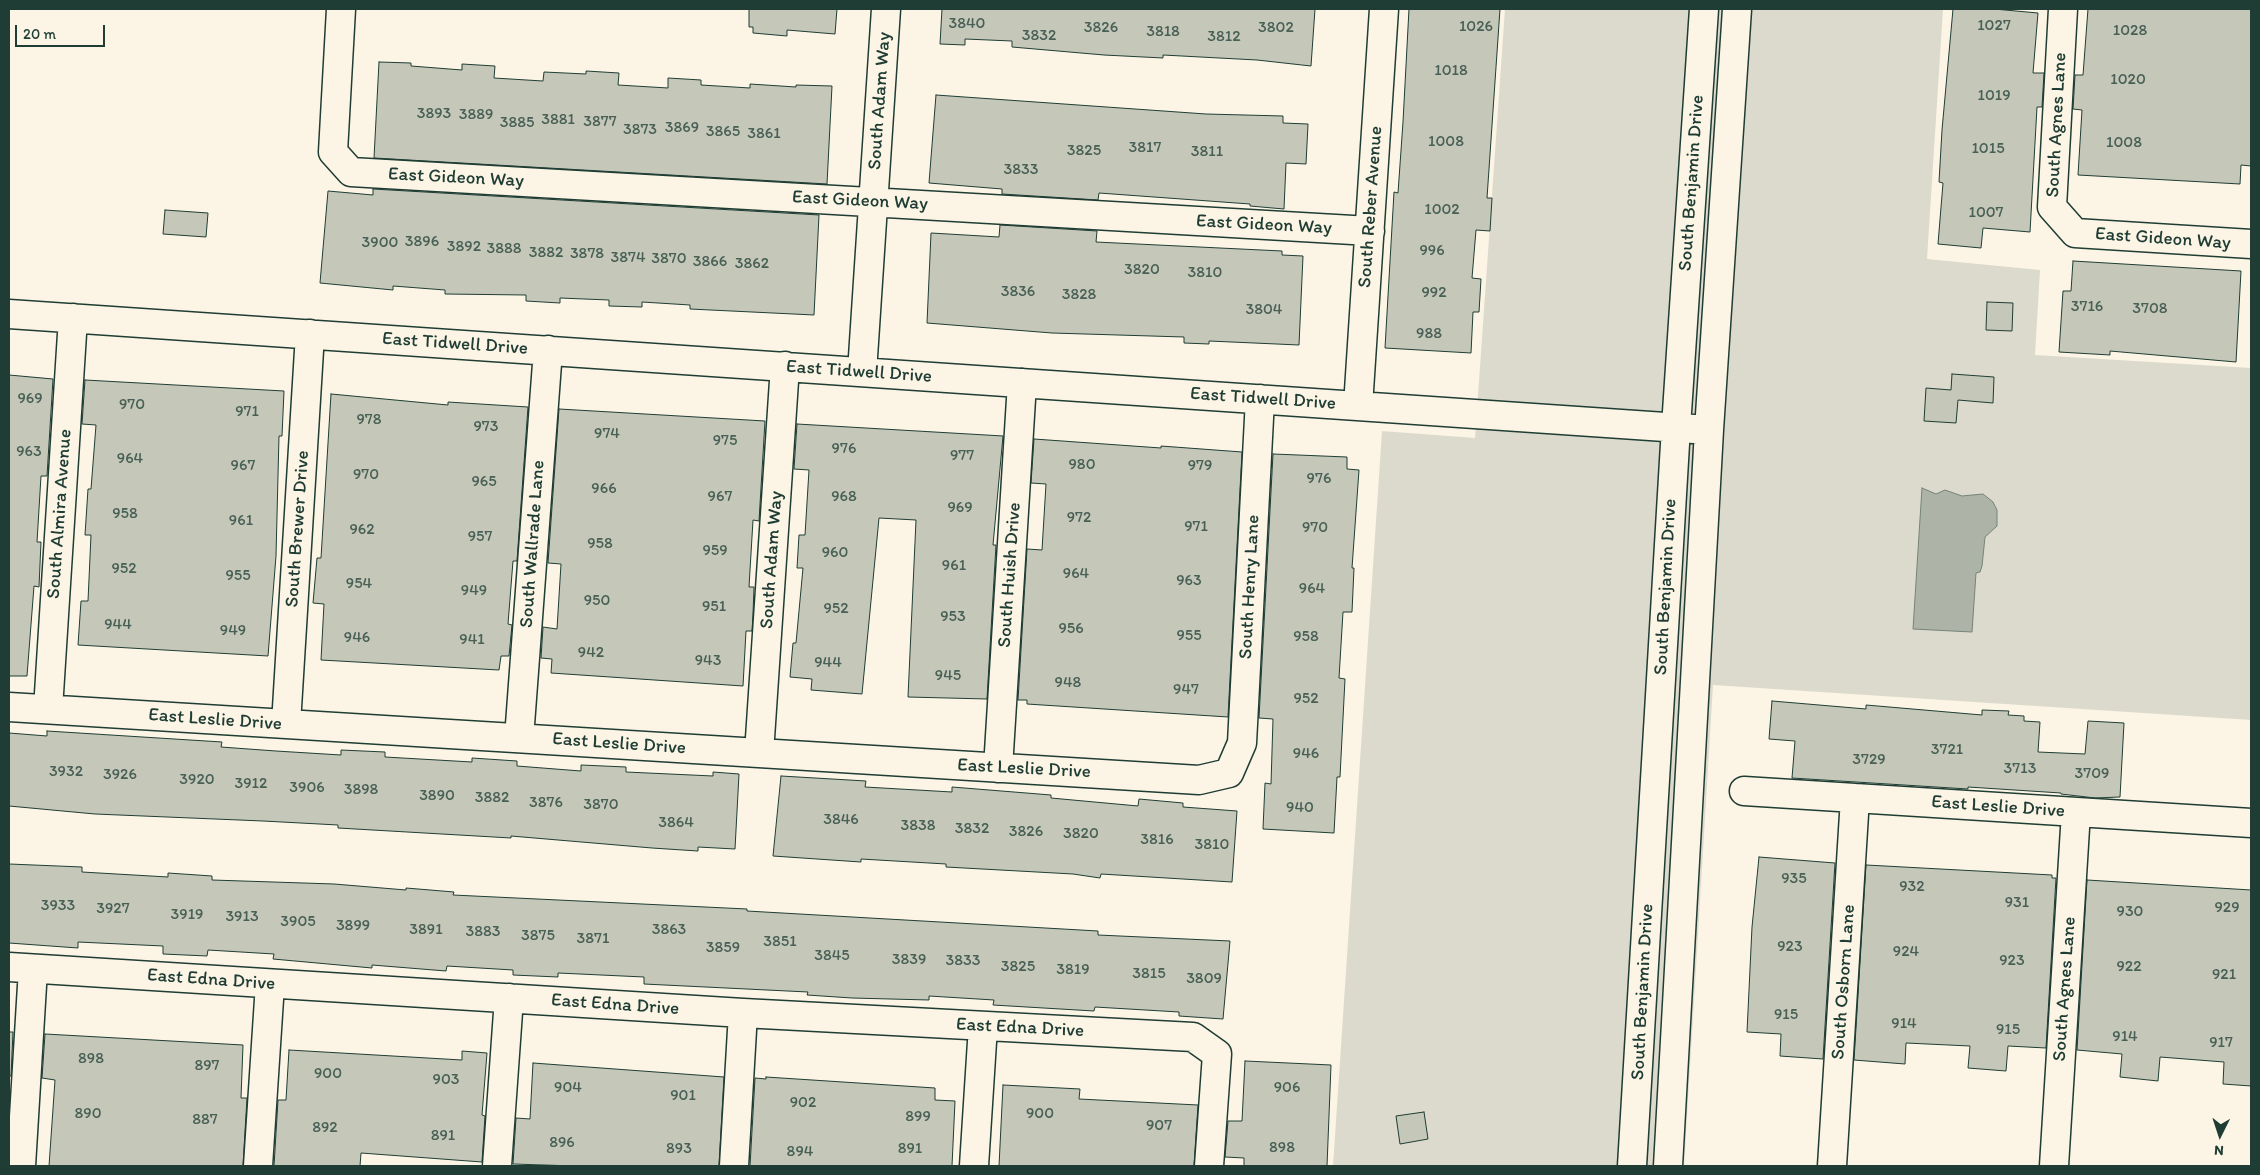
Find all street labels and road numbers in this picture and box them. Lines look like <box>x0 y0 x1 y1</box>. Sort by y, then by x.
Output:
street label: South Adam Way <box>864 31 896 171</box>
street label: South Agnes Lane <box>2042 52 2072 198</box>
street label: South Benjamin Drive <box>1674 94 1710 272</box>
street label: South Reber Avenue <box>1354 125 1388 289</box>
street label: East Gideon Way <box>388 163 524 193</box>
street label: East Gideon Way <box>792 186 928 216</box>
street label: East Gideon Way <box>1196 210 1332 240</box>
street label: East Gideon Way <box>2094 223 2232 255</box>
street label: East Tidwell Drive <box>381 328 529 360</box>
street label: East Tidwell Drive <box>785 356 933 388</box>
street label: East Tidwell Drive <box>1189 383 1337 415</box>
street label: South Almira Avenue <box>43 428 77 600</box>
street label: South Brewer Drive <box>281 450 315 608</box>
street label: South Wallrade Lane <box>516 459 550 629</box>
street label: South Adam Way <box>756 490 788 630</box>
street label: South Benjamin Drive <box>1650 498 1682 676</box>
street label: South Huish Drive <box>994 502 1026 648</box>
street label: South Henry Lane <box>1235 514 1265 660</box>
street label: East Leslie Drive <box>147 704 283 736</box>
street label: East Leslie Drive <box>551 728 687 760</box>
street label: East Leslie Drive <box>957 754 1091 784</box>
street label: East Leslie Drive <box>1930 791 2066 823</box>
street label: South Benjamin Drive <box>1627 903 1659 1081</box>
street label: South Osborn Lane <box>1827 904 1861 1060</box>
street label: South Agnes Lane <box>2049 916 2081 1062</box>
street label: East Edna Drive <box>146 964 276 996</box>
street label: East Edna Drive <box>550 989 680 1021</box>
street label: East Edna Drive <box>955 1013 1085 1043</box>

